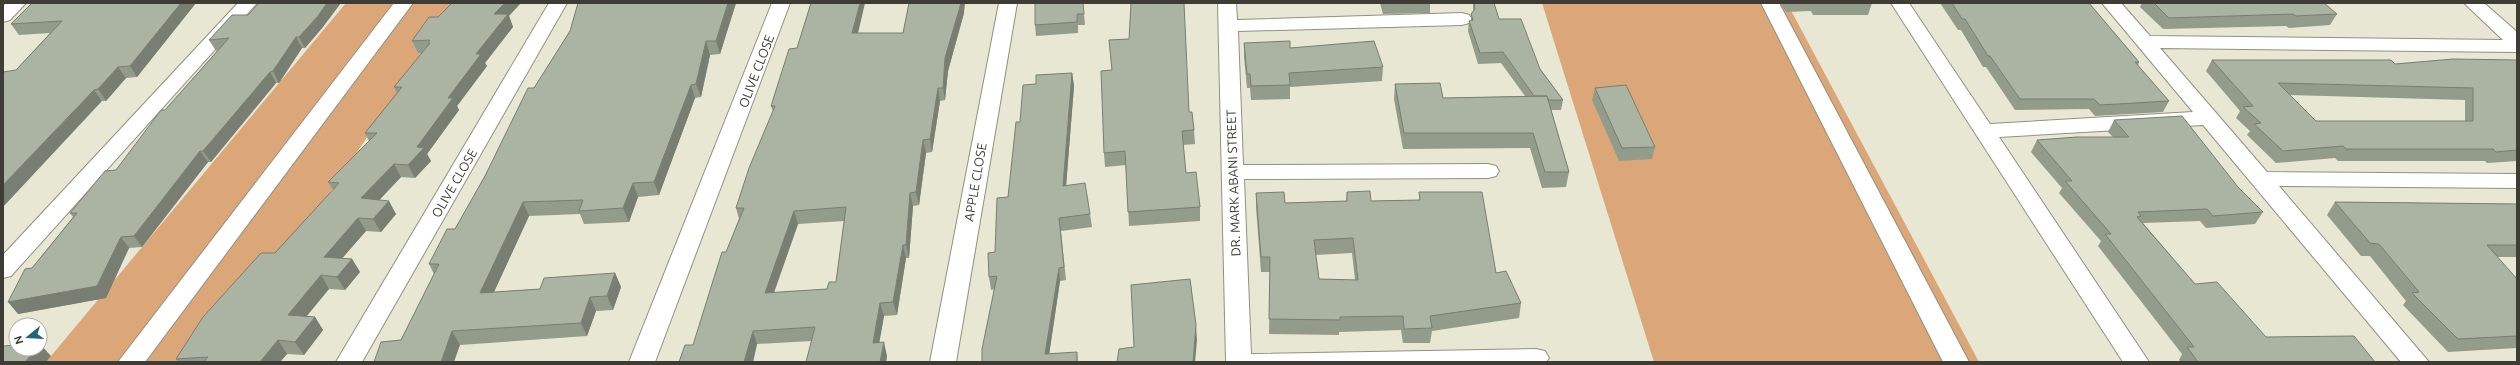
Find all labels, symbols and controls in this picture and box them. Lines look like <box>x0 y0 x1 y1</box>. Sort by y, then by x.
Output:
street label: OLIVE CLOSE <box>736 33 776 109</box>
street label: DR. MARK ABANI STREET <box>1223 109 1243 257</box>
street label: APPLE CLOSE <box>961 142 989 222</box>
street label: OLIVE CLOSE <box>429 146 479 220</box>
north arrow <box>8 317 48 357</box>
text: N <box>12 334 25 346</box>

